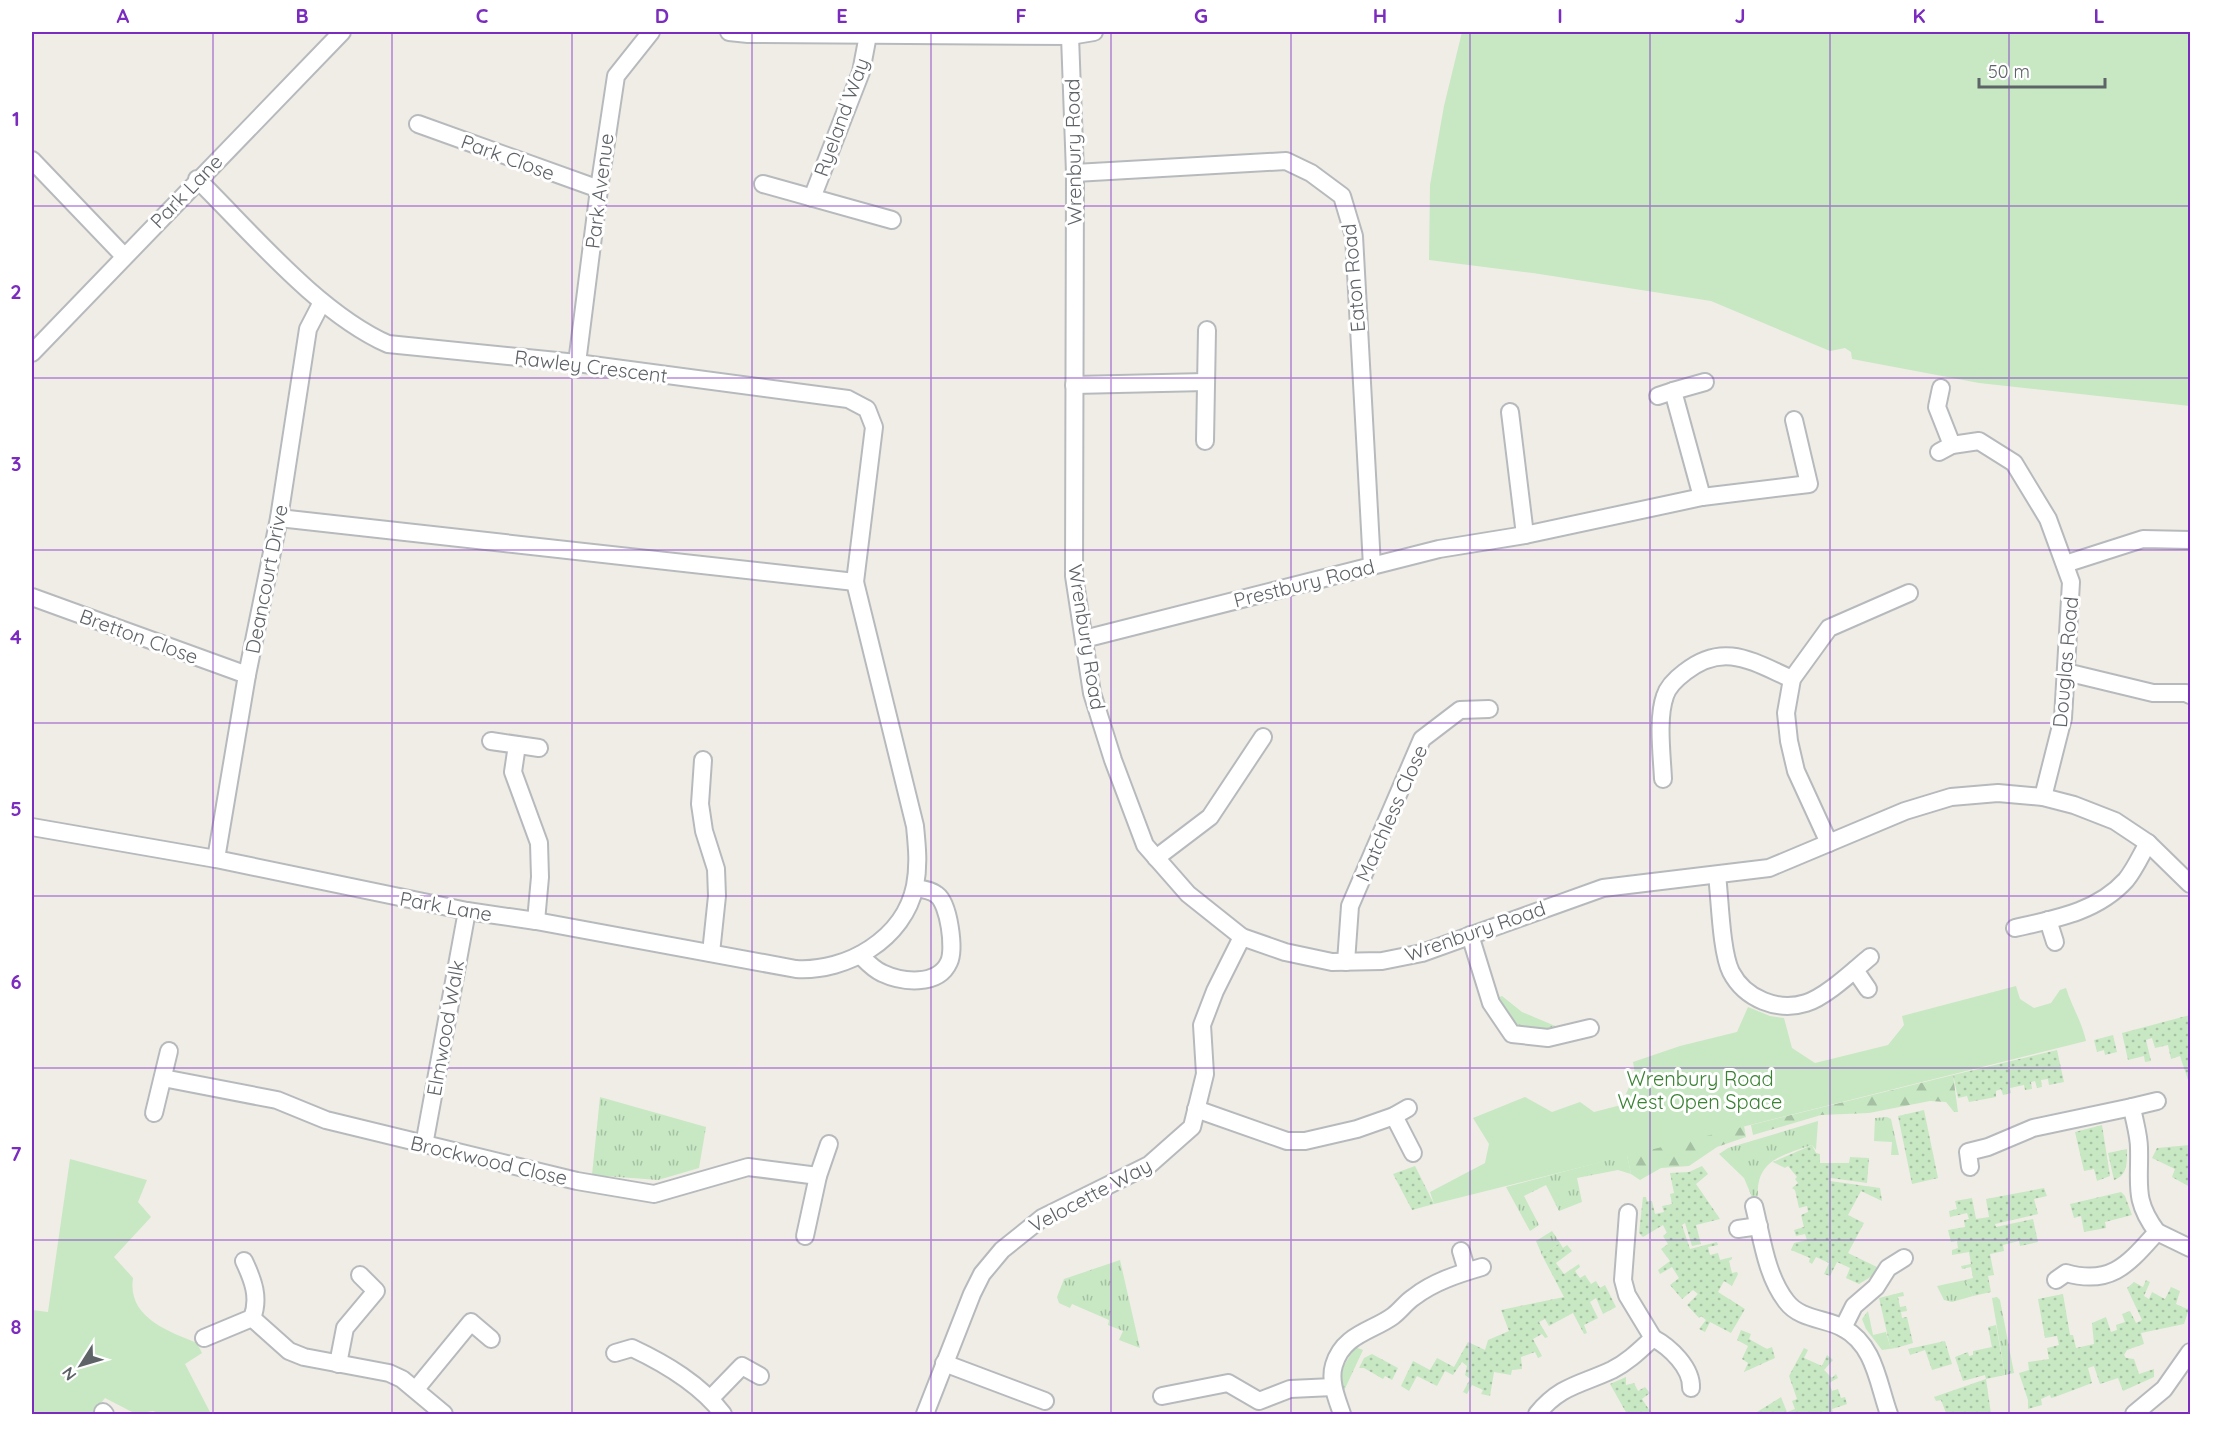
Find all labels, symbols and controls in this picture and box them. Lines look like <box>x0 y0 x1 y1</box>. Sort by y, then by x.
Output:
text: A <box>117 3 130 28</box>
text: B <box>295 3 309 28</box>
text: C <box>476 3 489 28</box>
text: D <box>655 3 669 28</box>
text: E <box>836 3 848 28</box>
text: F <box>1015 3 1027 28</box>
text: G <box>1194 3 1208 28</box>
text: H <box>1373 3 1387 28</box>
text: I <box>1557 3 1563 28</box>
text: J <box>1734 3 1746 28</box>
text: K <box>1912 3 1926 28</box>
text: L <box>2093 3 2105 28</box>
scale bar <box>1979 51 2105 89</box>
street label: Ryeland Way <box>808 54 874 180</box>
text: 50 m <box>1988 60 2030 83</box>
street label: Wrenbury Road <box>1059 78 1087 226</box>
text: 1 <box>12 106 20 131</box>
street label: Park Close <box>458 128 558 186</box>
street label: Park Avenue <box>580 132 618 250</box>
street label: Park Lane <box>145 149 227 233</box>
street label: Eaton Road <box>1336 223 1370 333</box>
text: 2 <box>10 279 22 304</box>
street label: Rawley Crescent <box>513 344 669 388</box>
text: 3 <box>11 451 21 476</box>
street label: Deancourt Drive <box>239 502 293 656</box>
street label: Prestbury Road <box>1231 553 1377 613</box>
street label: Wrenbury Road <box>1063 562 1111 712</box>
street label: Douglas Road <box>2047 595 2083 729</box>
street label: Bretton Close <box>76 603 202 669</box>
text: 4 <box>10 624 22 649</box>
street label: Matchless Close <box>1350 741 1432 885</box>
text: 5 <box>10 796 22 821</box>
street label: Park Lane <box>398 886 494 926</box>
street label: Wrenbury Road <box>1401 895 1549 967</box>
street label: Elmwood Walk <box>421 958 469 1098</box>
text: 6 <box>10 969 22 994</box>
park label: Wrenbury Road West Open Space <box>1618 1066 1782 1114</box>
street label: Brockwood Close <box>408 1130 570 1190</box>
text: 7 <box>11 1141 22 1166</box>
street label: Velocette Way <box>1024 1152 1156 1238</box>
text: 8 <box>11 1314 22 1339</box>
north arrow <box>51 1335 111 1395</box>
text: N <box>57 1363 81 1385</box>

